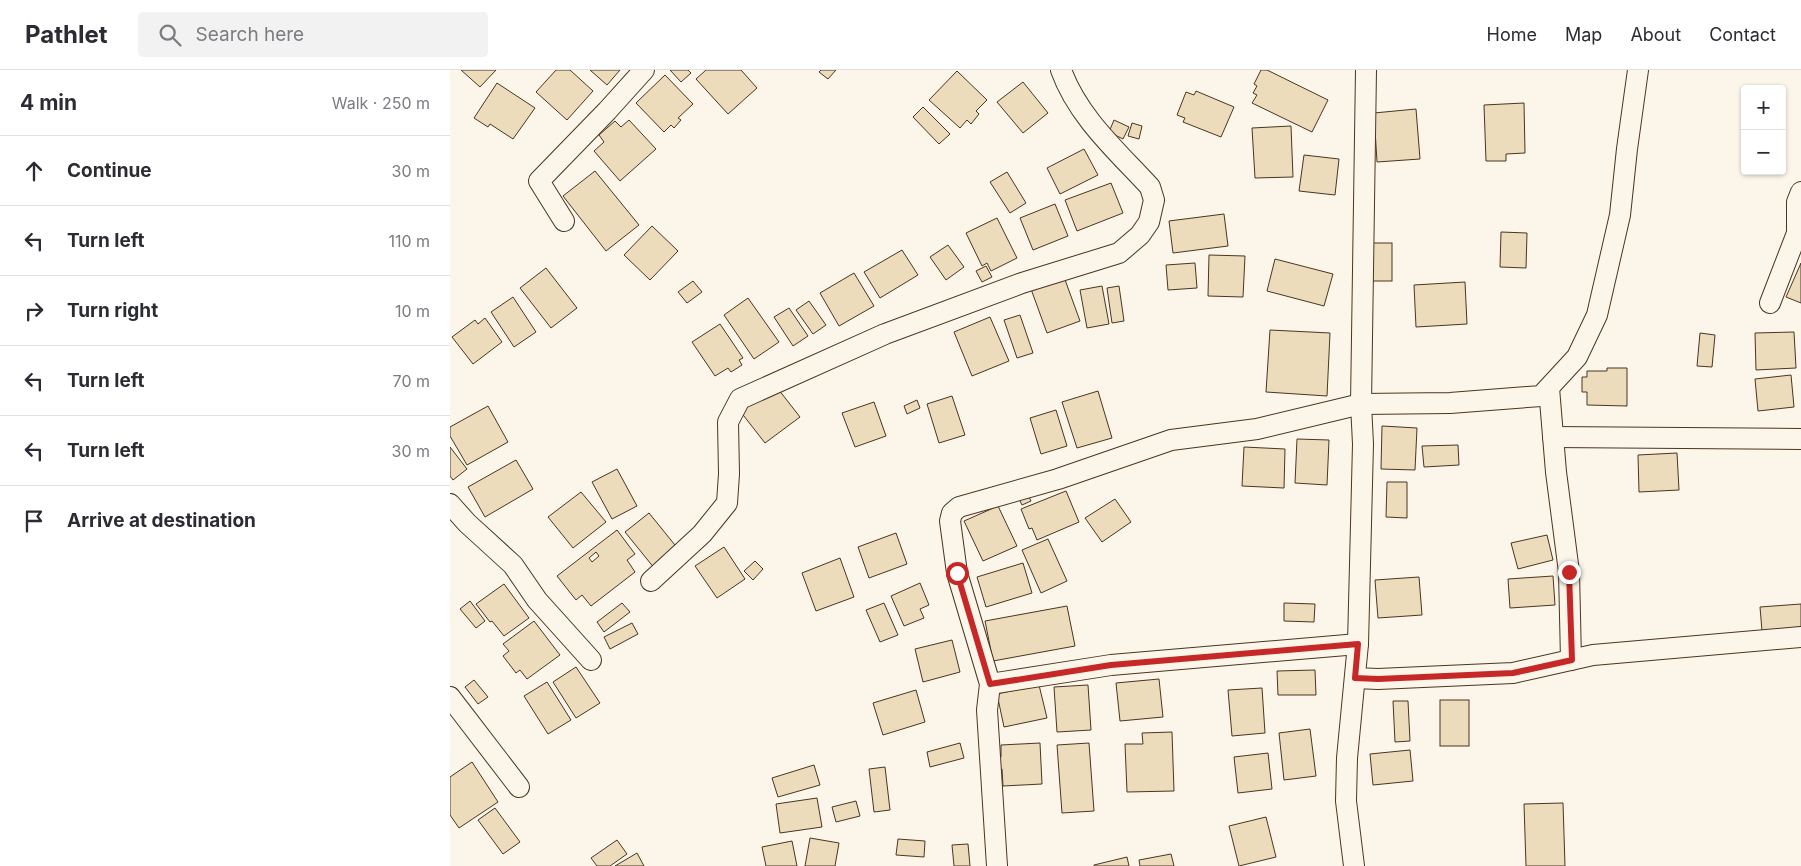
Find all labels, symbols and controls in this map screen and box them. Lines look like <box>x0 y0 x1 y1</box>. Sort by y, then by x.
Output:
search box <box>138 12 488 57</box>
text: Pathlet <box>25 20 108 49</box>
icon: search <box>156 21 184 49</box>
text: Search here <box>196 23 304 46</box>
text: Home <box>1487 24 1537 45</box>
text: Map <box>1565 24 1602 45</box>
text: About <box>1630 24 1681 45</box>
text: Contact <box>1709 24 1776 45</box>
map controls <box>1741 85 1786 175</box>
button: + <box>1741 85 1786 130</box>
text: 4 min <box>20 90 77 115</box>
text: Walk · 250 m <box>332 93 430 113</box>
button: − <box>1741 130 1786 175</box>
icon: ahead <box>20 157 48 185</box>
text: Continue <box>67 159 152 182</box>
text: 30 m <box>392 161 430 181</box>
icon: left <box>20 227 48 255</box>
text: Turn left <box>67 229 145 252</box>
text: 110 m <box>388 231 430 251</box>
icon: right <box>20 297 48 325</box>
text: Turn right <box>67 299 158 322</box>
text: 10 m <box>395 301 430 321</box>
icon: left <box>20 367 48 395</box>
text: Turn left <box>67 369 145 392</box>
text: 70 m <box>393 371 430 391</box>
icon: left <box>20 437 48 465</box>
text: Turn left <box>67 439 145 462</box>
text: 30 m <box>392 441 430 461</box>
icon: arrive <box>20 507 48 535</box>
text: Arrive at destination <box>67 509 256 532</box>
route end <box>1558 561 1581 584</box>
route start <box>946 562 969 585</box>

